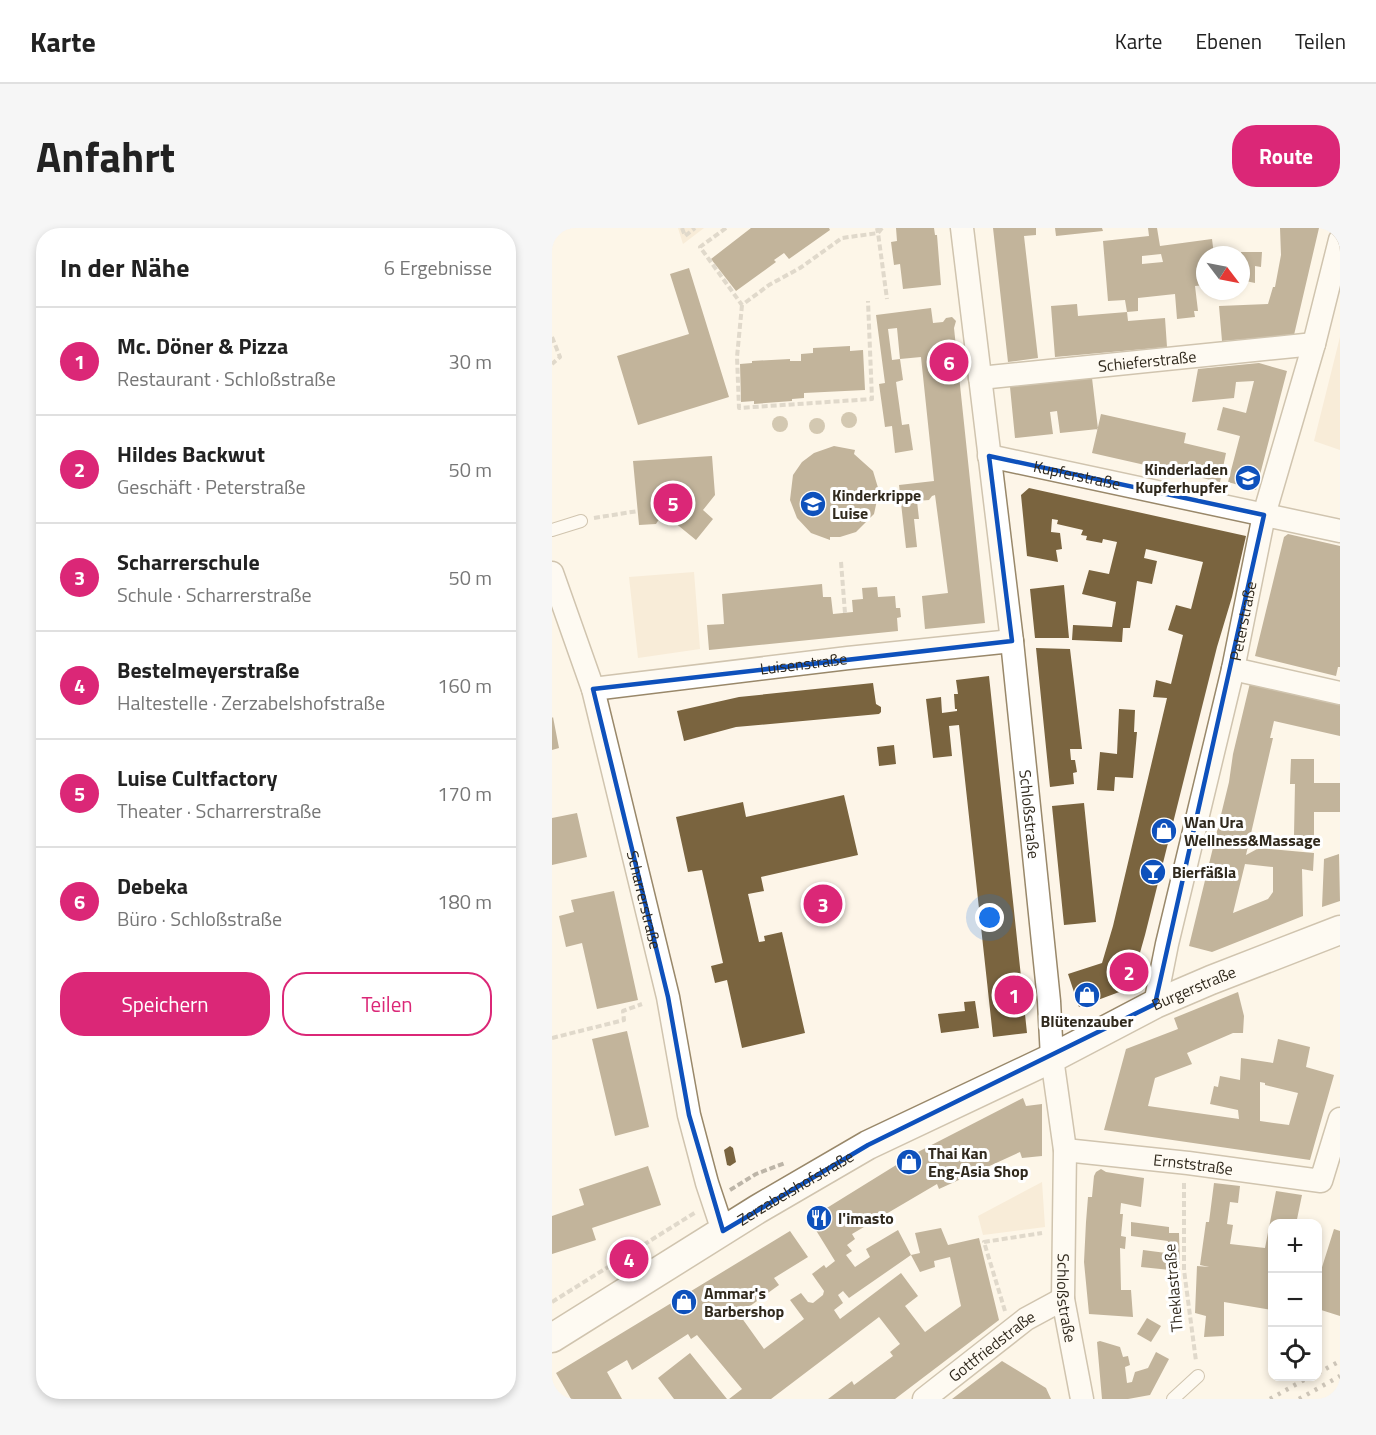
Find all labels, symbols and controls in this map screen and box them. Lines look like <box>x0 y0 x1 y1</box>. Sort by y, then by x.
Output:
text: Karte <box>30 20 96 63</box>
text: Karte <box>1115 25 1162 57</box>
text: Ebenen <box>1195 25 1262 57</box>
text: Teilen <box>1295 25 1346 57</box>
text: Anfahrt <box>36 124 175 188</box>
button: Route <box>1232 125 1340 187</box>
north arrow <box>1196 246 1250 300</box>
text: In der Nähe <box>60 248 189 287</box>
text: 6 Ergebnisse <box>384 252 492 283</box>
text: Mc. Döner & Pizza <box>117 329 288 363</box>
pin: 6 <box>930 340 968 384</box>
street label: Schieferstraße <box>1097 344 1197 378</box>
text: 1 <box>74 346 85 377</box>
text: 30 m <box>448 346 492 377</box>
text: Restaurant · Schloßstraße <box>117 363 336 394</box>
text: Hildes Backwut <box>117 437 265 471</box>
text: 2 <box>74 454 85 485</box>
text: 50 m <box>448 454 492 485</box>
street label: Kupferstraße <box>1031 454 1123 496</box>
place label: Kinderladen Kupferhupfer <box>1135 457 1228 499</box>
school or university icon: Kinderladen Kupferhupfer <box>1233 463 1263 493</box>
text: Geschäft · Peterstraße <box>117 471 306 502</box>
pin: 5 <box>654 480 692 526</box>
place label: Kinderkrippe Luise <box>832 483 921 525</box>
school or university icon: Kinderkrippe Luise <box>798 489 828 519</box>
text: Scharrerschule <box>117 545 260 579</box>
text: 3 <box>74 562 85 593</box>
text: 50 m <box>448 562 492 593</box>
text: Schule · Scharrerstraße <box>117 579 312 610</box>
street label: Peterstraße <box>1223 579 1262 663</box>
street label: Luisenstraße <box>758 646 848 681</box>
text: Bestelmeyerstraße <box>117 653 299 687</box>
text: 4 <box>74 670 85 701</box>
text: 160 m <box>437 670 492 701</box>
text: Haltestelle · Zerzabelshofstraße <box>117 687 385 718</box>
text: Luise Cultfactory <box>117 761 277 795</box>
street label: Schloßstraße <box>1013 768 1046 860</box>
text: 5 <box>74 778 85 809</box>
text: 170 m <box>437 778 492 809</box>
text: Theater · Scharrerstraße <box>117 795 321 826</box>
place label: Wan Ura Wellness&Massage <box>1184 810 1321 852</box>
shop icon: Wan Ura Wellness&Massage <box>1149 816 1179 846</box>
street label: Scharrerstraße <box>621 848 668 952</box>
bar icon: Bierfäßla <box>1138 857 1168 887</box>
place label: Bierfäßla <box>1172 860 1236 884</box>
text: Debeka <box>117 869 188 903</box>
pin: 3 <box>804 882 842 926</box>
text: 6 <box>74 886 85 917</box>
text: 180 m <box>437 886 492 917</box>
text: Büro · Schloßstraße <box>117 903 282 934</box>
your location <box>975 903 1004 932</box>
pin: 2 <box>1110 950 1148 994</box>
street label: Burgerstraße <box>1148 960 1239 1016</box>
button: Speichern <box>60 972 270 1036</box>
button: Teilen <box>282 972 492 1036</box>
pin: 1 <box>994 972 1034 1017</box>
shop icon: Blütenzauber <box>1072 980 1102 1010</box>
place label: Blütenzauber <box>1041 1009 1133 1033</box>
place label: Thai Kan Eng-Asia Shop <box>928 1141 1029 1183</box>
street label: Zerzabelshofstraße <box>732 1144 858 1231</box>
shop icon: Thai Kan Eng-Asia Shop <box>894 1147 924 1177</box>
street label: Ernststraße <box>1152 1147 1235 1181</box>
restaurant icon: l'imasto <box>804 1203 834 1233</box>
place label: l'imasto <box>838 1206 894 1230</box>
map controls <box>1268 1219 1322 1381</box>
button: + <box>1268 1219 1322 1273</box>
pin: 4 <box>610 1236 649 1282</box>
street label: Theklastraße <box>1157 1243 1189 1333</box>
street label: Schloßstraße <box>1051 1253 1083 1344</box>
button: − <box>1268 1273 1322 1327</box>
place label: Ammar's Barbershop <box>704 1281 785 1323</box>
shop icon: Ammar's Barbershop <box>669 1287 699 1317</box>
street label: Gottfriedstraße <box>943 1304 1039 1388</box>
button: locate <box>1268 1327 1322 1381</box>

